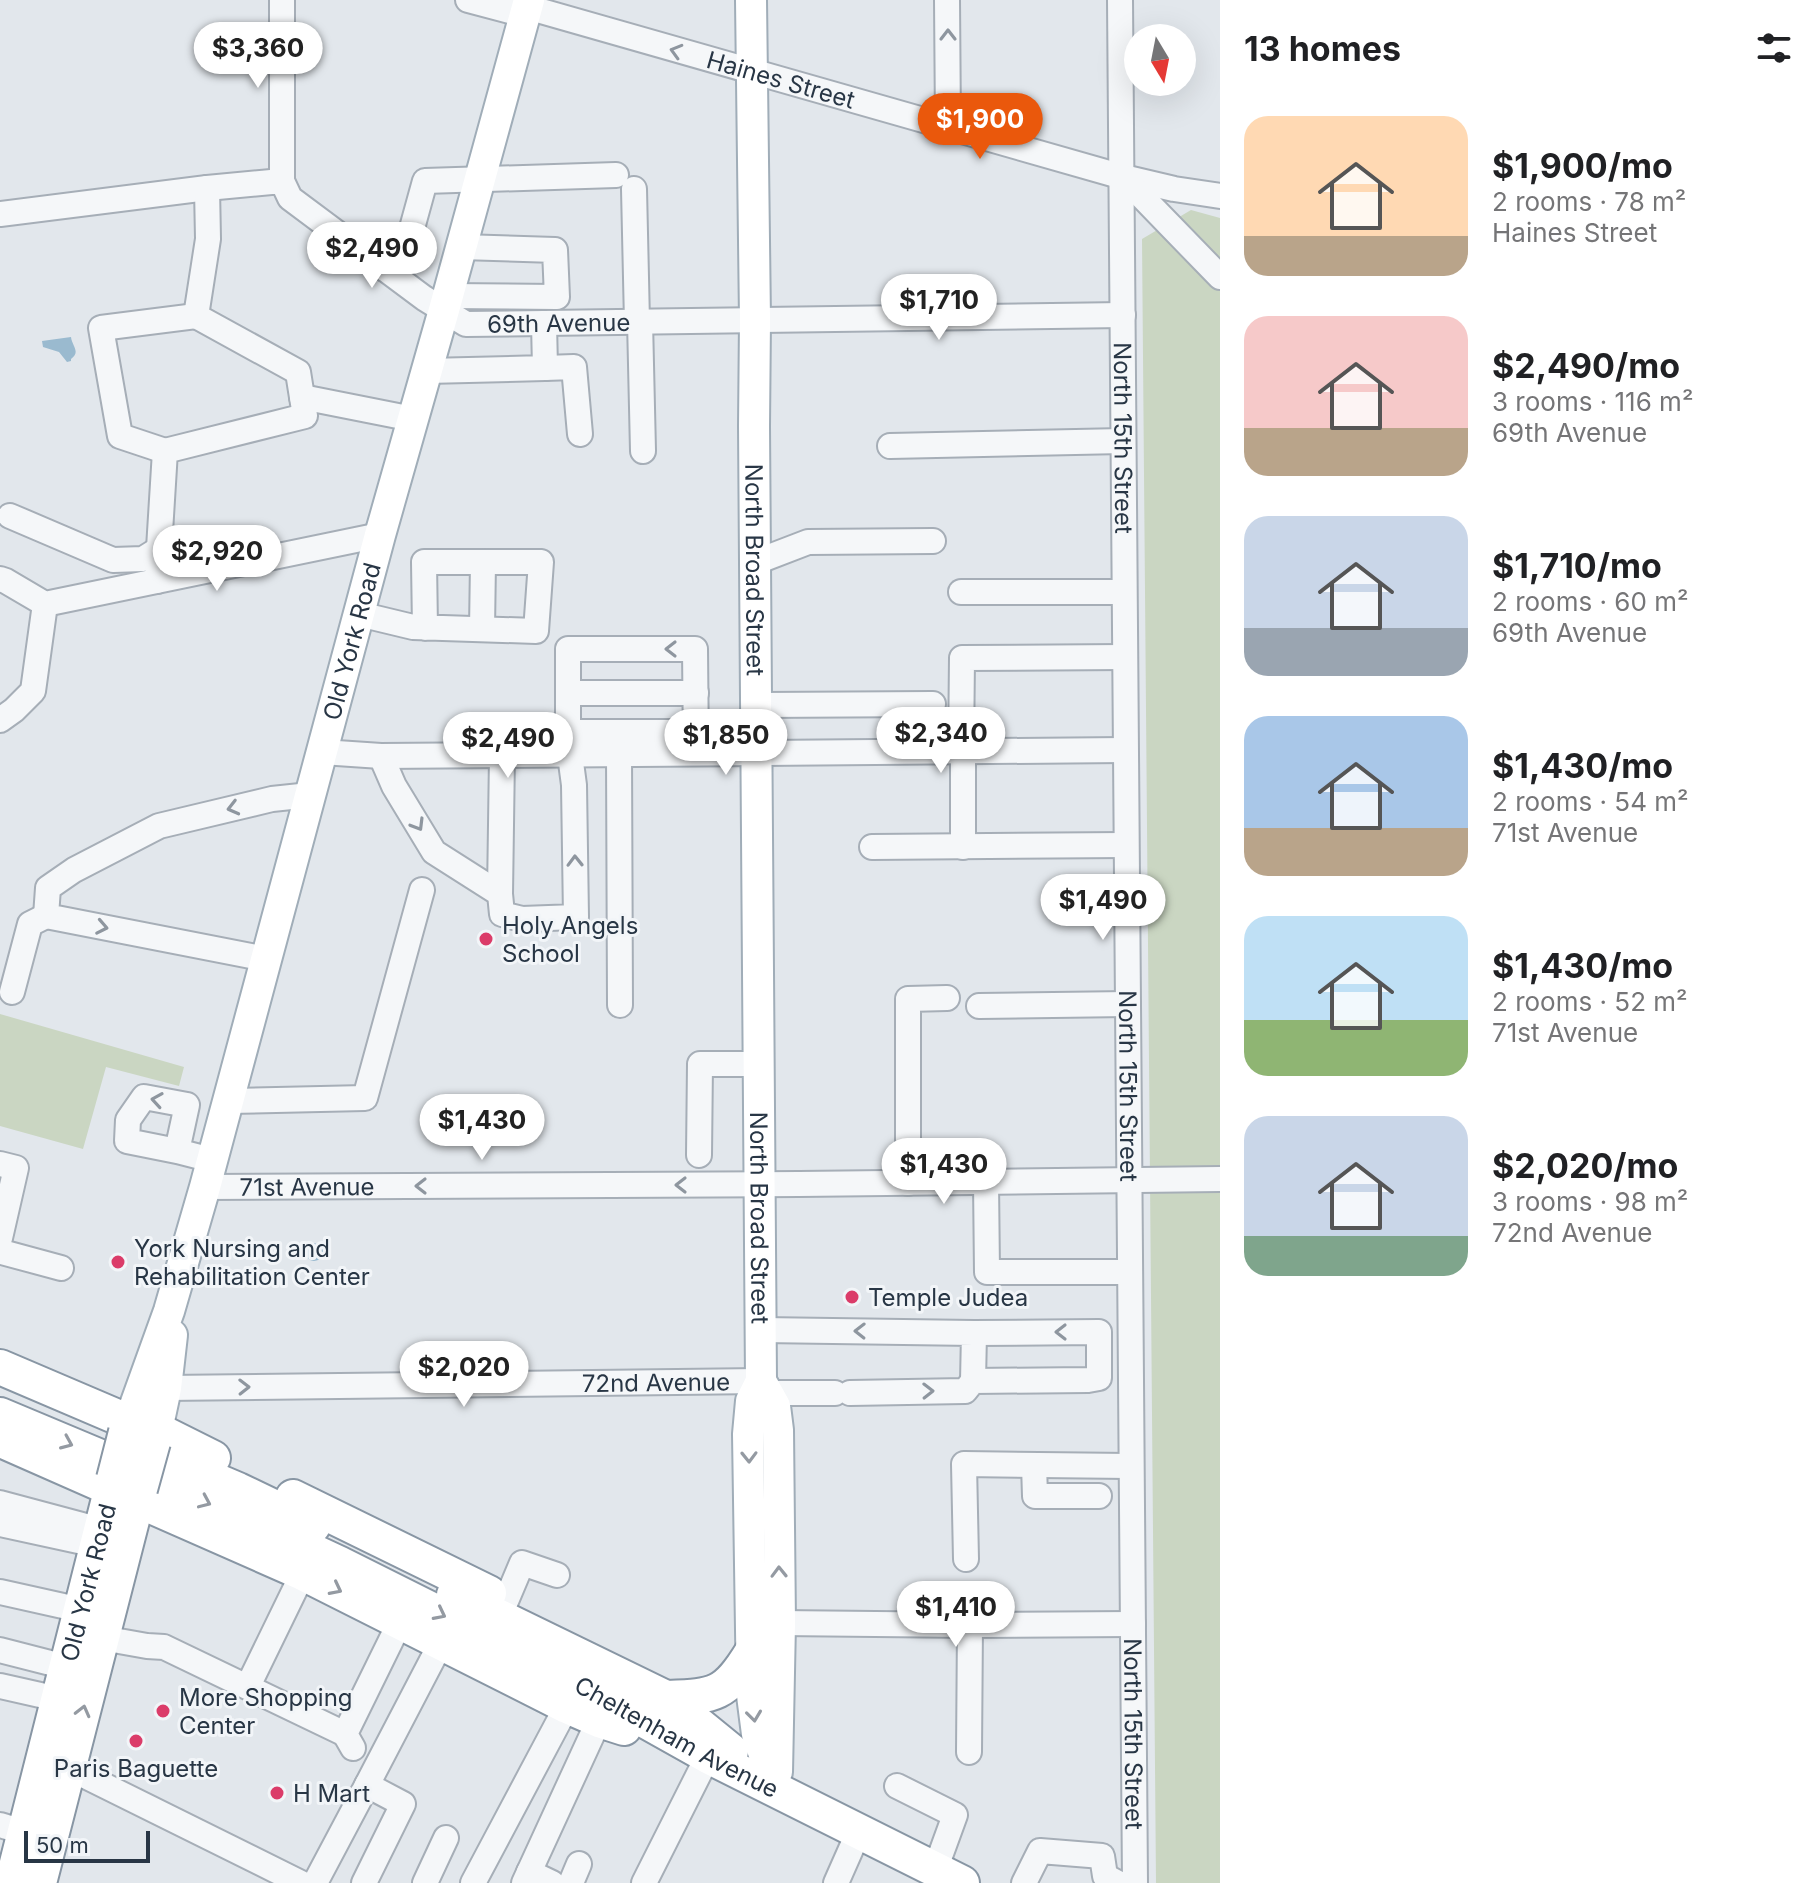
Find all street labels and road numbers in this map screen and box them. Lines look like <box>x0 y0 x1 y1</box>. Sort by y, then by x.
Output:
street label: Haines Street <box>704 45 858 114</box>
street label: 69th Avenue <box>487 307 630 338</box>
street label: North 15th Street <box>1108 342 1139 534</box>
street label: North Broad Street <box>740 464 770 676</box>
street label: Old York Road <box>316 560 386 723</box>
street label: North 15th Street <box>1113 990 1144 1182</box>
street label: North Broad Street <box>745 1112 775 1324</box>
street label: 71st Avenue <box>239 1172 375 1201</box>
street label: 72nd Avenue <box>582 1367 730 1398</box>
street label: Old York Road <box>54 1500 122 1664</box>
street label: North 15th Street <box>1119 1638 1149 1830</box>
street label: Cheltenham Avenue <box>570 1670 784 1804</box>

